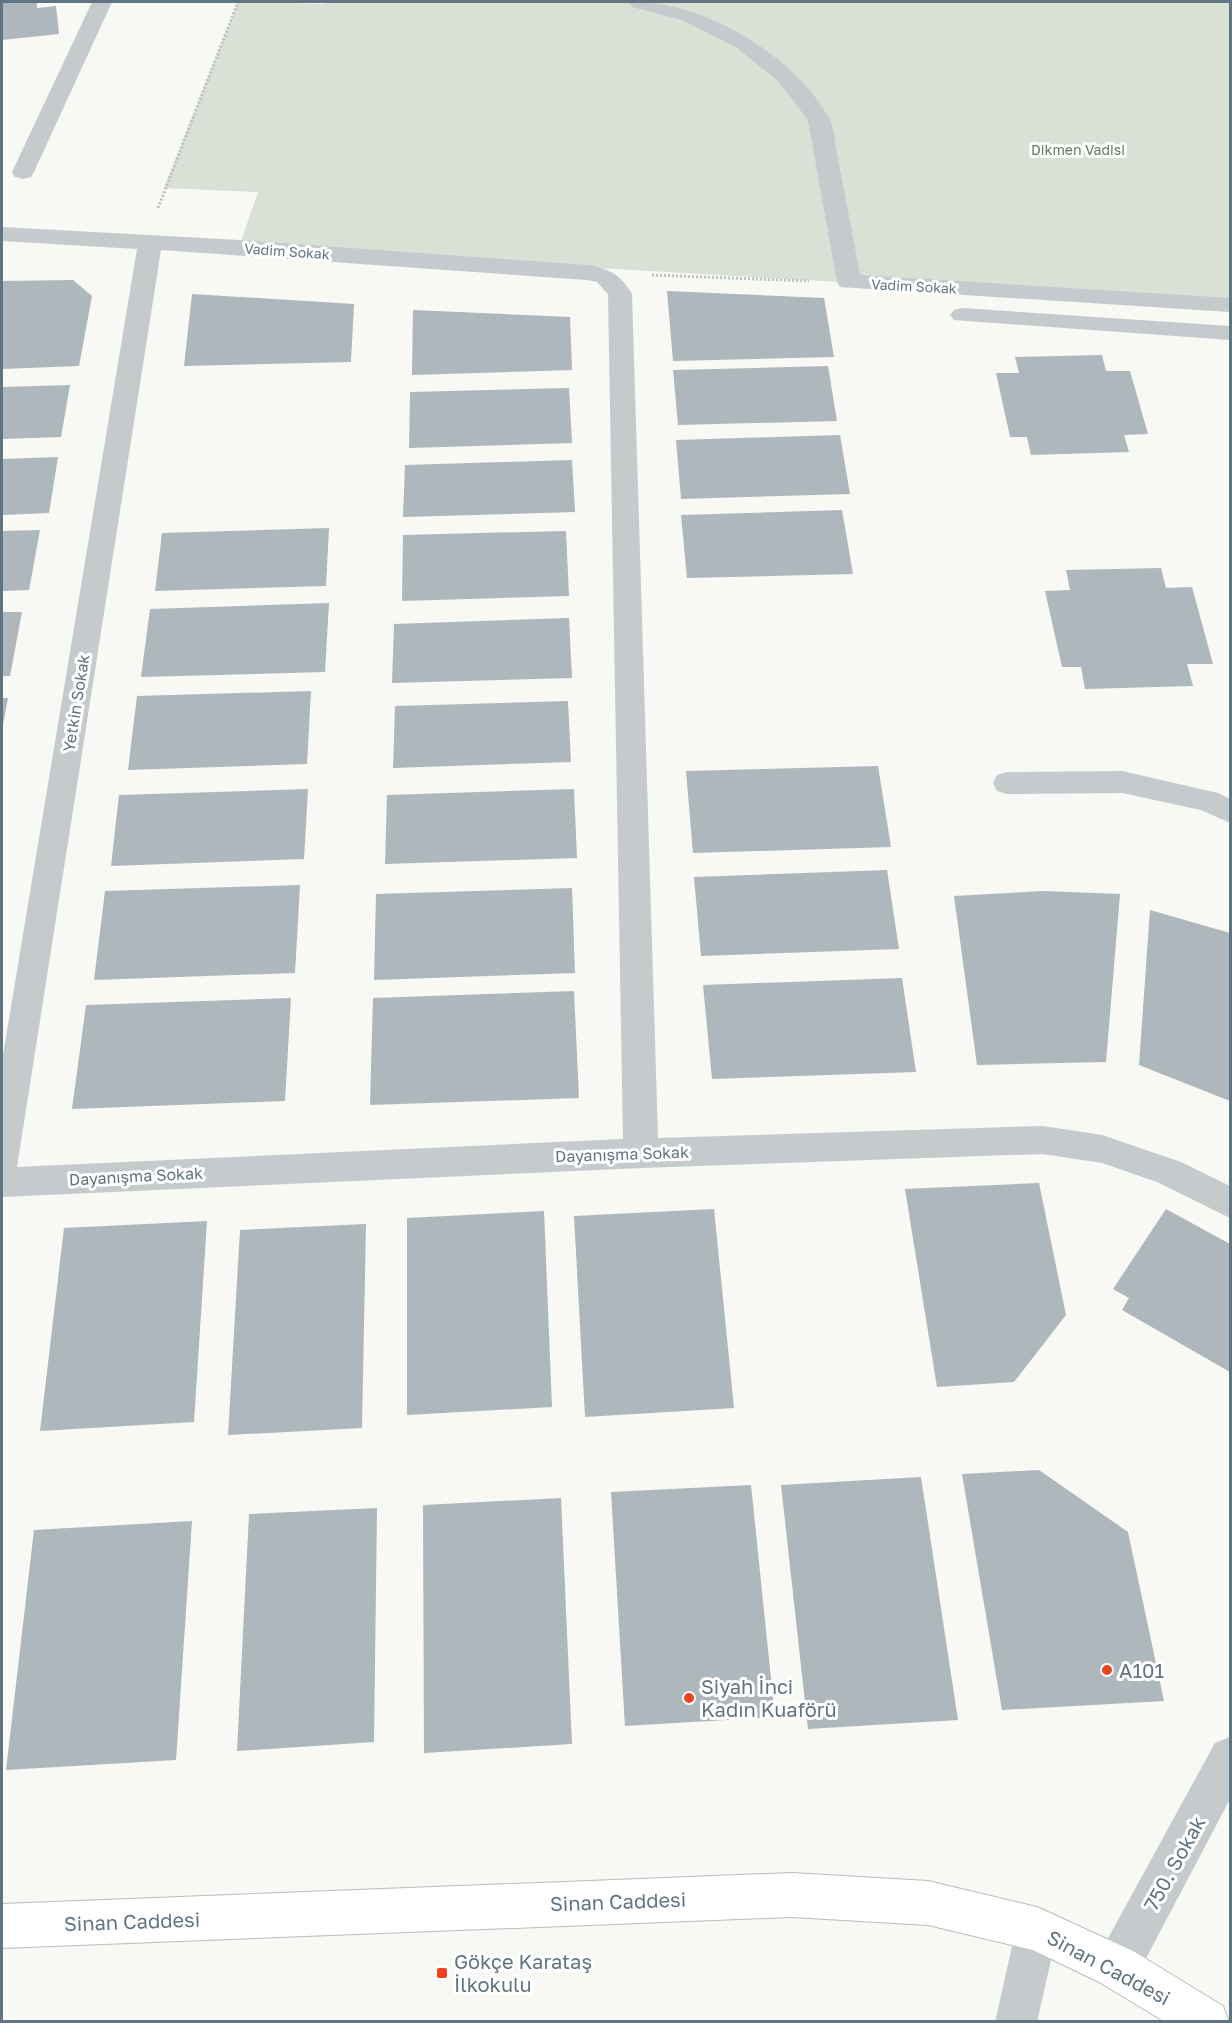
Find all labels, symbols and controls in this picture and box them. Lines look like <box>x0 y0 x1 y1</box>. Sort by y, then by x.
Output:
park label: Dikmen Vadisi <box>1031 141 1125 158</box>
street label: Vadim Sokak <box>244 240 330 262</box>
street label: Vadim Sokak <box>871 275 957 297</box>
street label: Yetkin Sokak <box>58 653 94 753</box>
street label: Dayanışma Sokak <box>555 1142 689 1166</box>
street label: Dayanışma Sokak <box>69 1163 203 1189</box>
place label: A101 <box>1119 1658 1165 1682</box>
marker: A101 <box>1100 1663 1114 1677</box>
place label: Siyah İnci Kadın Kuaförü <box>701 1674 837 1721</box>
marker: Siyah İnci Kadın Kuaförü <box>682 1691 696 1705</box>
street label: 750. Sokak <box>1138 1812 1210 1914</box>
street label: Sinan Caddesi <box>550 1887 686 1915</box>
street label: Sinan Caddesi <box>64 1907 200 1935</box>
street label: Sinan Caddesi <box>1043 1924 1175 2010</box>
place label: Gökçe Karataş İlkokulu <box>454 1949 592 1996</box>
marker: Gökçe Karataş İlkokulu <box>435 1966 449 1980</box>

